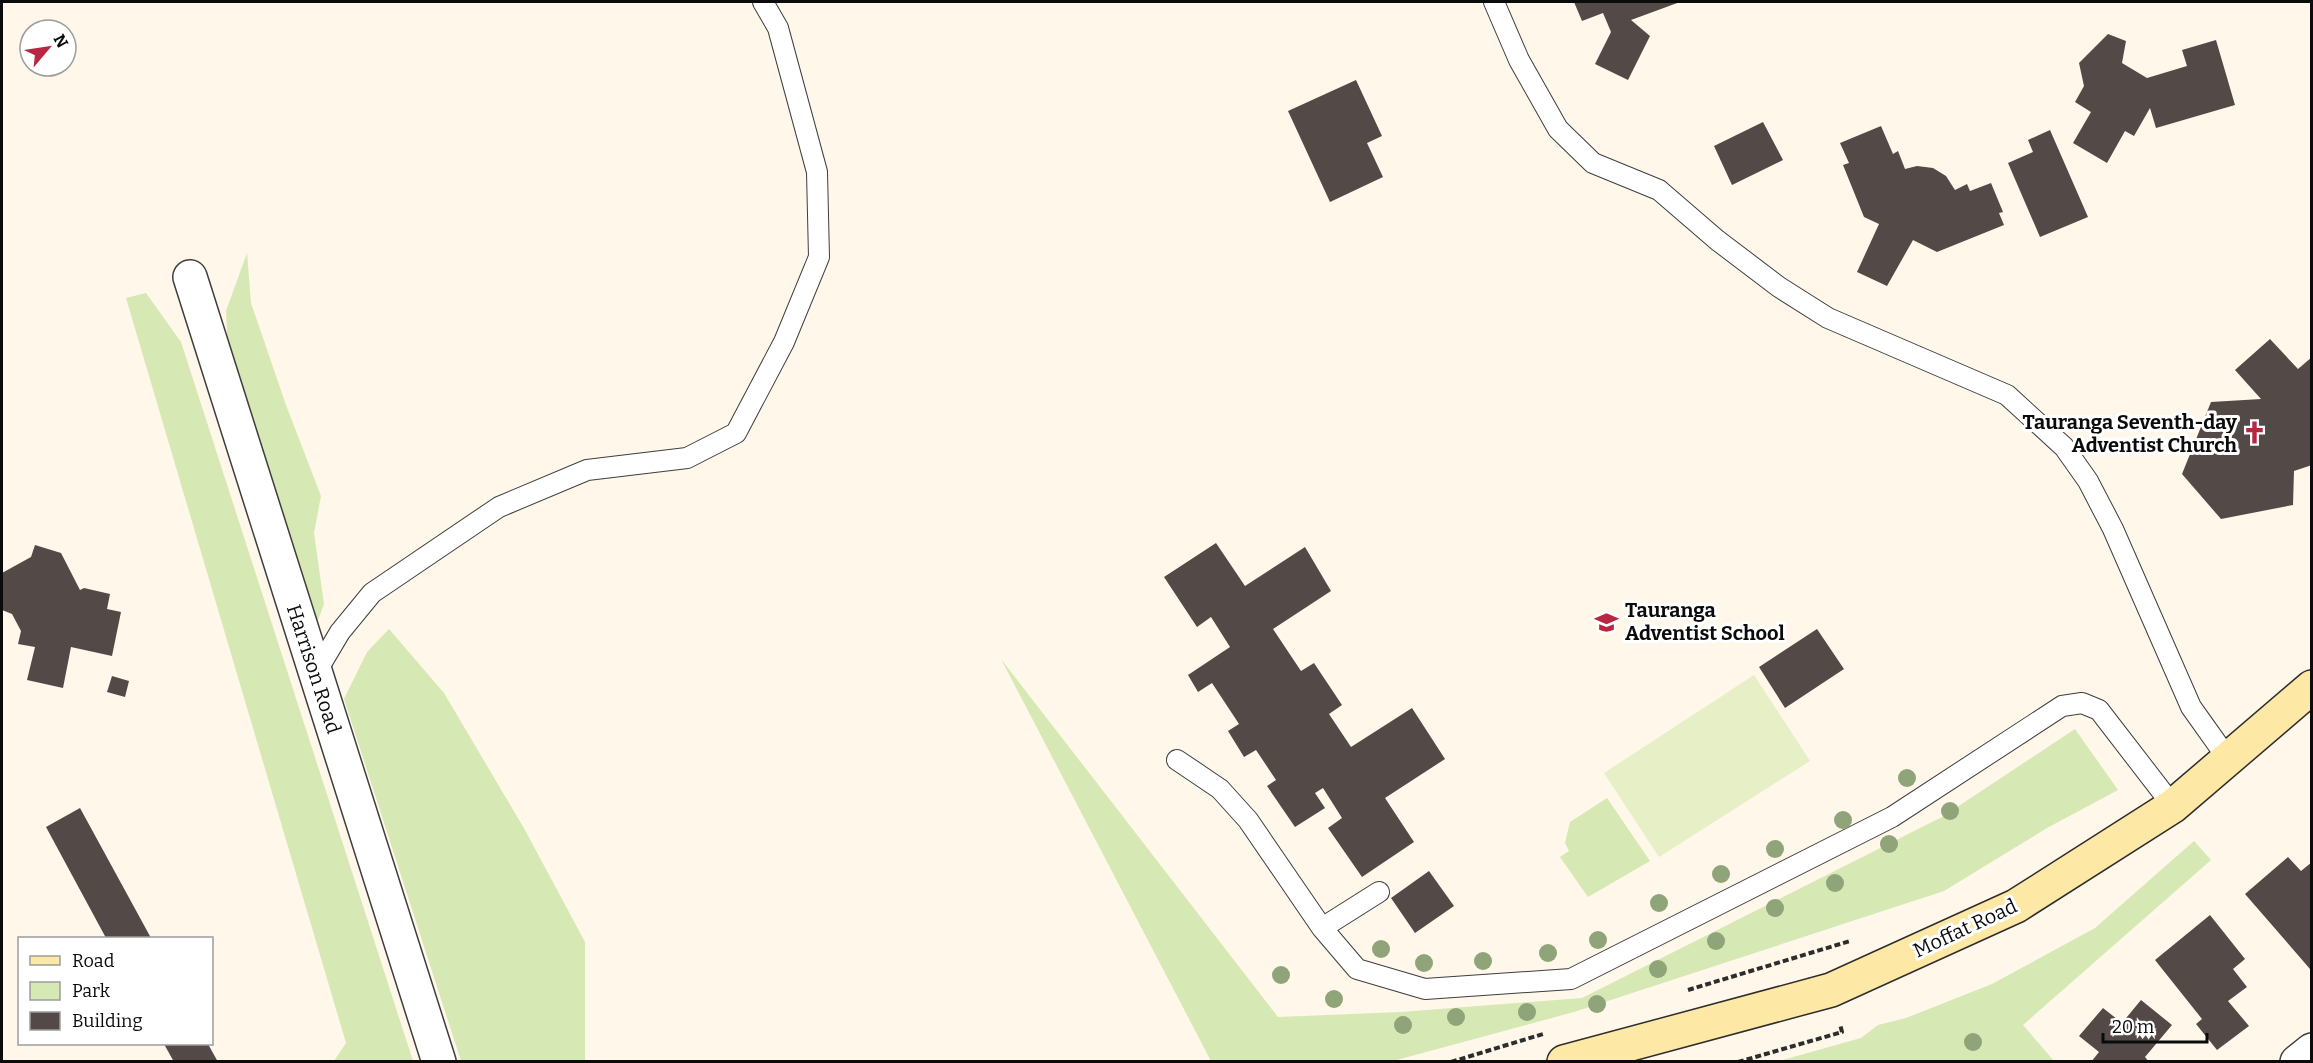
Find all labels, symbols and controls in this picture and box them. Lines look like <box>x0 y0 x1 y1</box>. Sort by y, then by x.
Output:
north arrow <box>18 18 78 78</box>
text: N <box>49 31 72 51</box>
place label: Tauranga Seventh-day Adventist Church <box>2023 410 2238 457</box>
church icon: Tauranga Seventh-day Adventist Church <box>2242 420 2268 446</box>
place label: Tauranga Adventist School <box>1625 598 1785 645</box>
street label: Harrison Road <box>282 601 346 737</box>
school or university icon: Tauranga Adventist School <box>1594 609 1620 635</box>
street label: Moffat Road <box>1909 893 2021 962</box>
legend <box>18 937 213 1045</box>
text: Road <box>72 950 115 972</box>
text: Park <box>72 980 111 1002</box>
scale bar <box>2103 1006 2206 1044</box>
text: Building <box>72 1010 143 1032</box>
text: 20 m <box>2112 1016 2154 1038</box>

